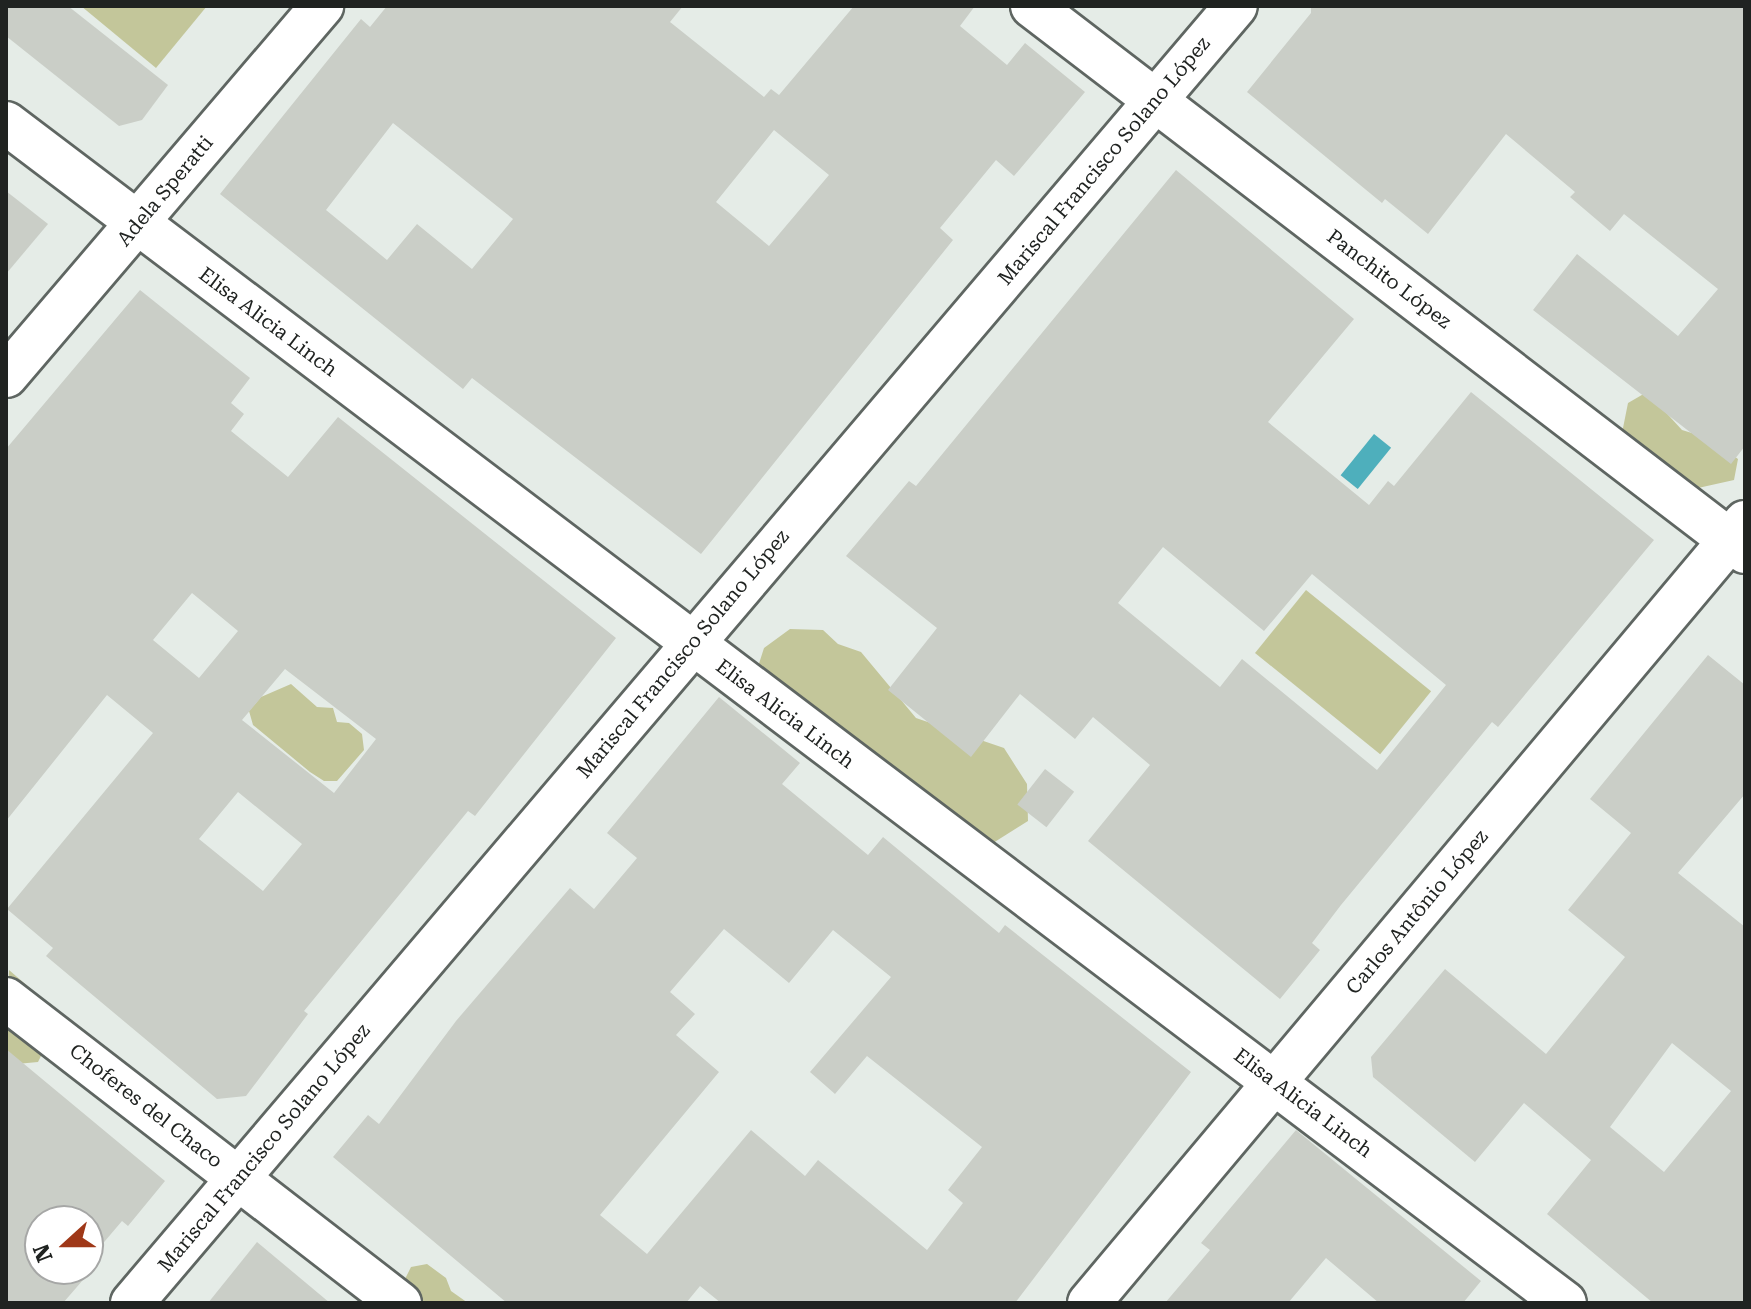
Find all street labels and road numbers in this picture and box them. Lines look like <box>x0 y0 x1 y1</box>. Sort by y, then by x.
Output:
street label: Mariscal Francisco Solano López <box>993 32 1215 290</box>
street label: Adela Speratti <box>112 131 218 251</box>
street label: Panchito López <box>1322 225 1456 333</box>
street label: Elisa Alicia Linch <box>194 262 342 382</box>
street label: Mariscal Francisco Solano López <box>572 525 794 783</box>
street label: Elisa Alicia Linch <box>711 654 859 774</box>
street label: Carlos Antônio López <box>1341 825 1493 999</box>
street label: Mariscal Francisco Solano López <box>153 1019 375 1277</box>
street label: Choferes del Chaco <box>65 1039 227 1173</box>
street label: Elisa Alicia Linch <box>1229 1043 1377 1163</box>

